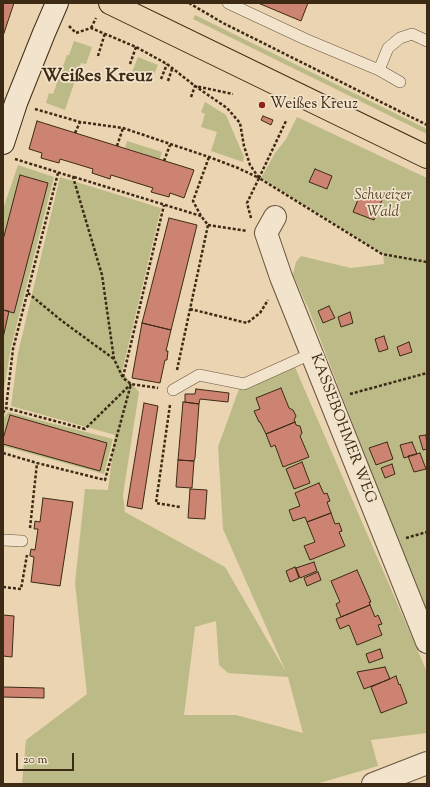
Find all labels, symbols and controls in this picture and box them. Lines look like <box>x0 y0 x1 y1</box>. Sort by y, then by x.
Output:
district label: Weißes Kreuz <box>41 67 153 89</box>
place label: Weißes Kreuz <box>270 96 358 114</box>
marker: Weißes Kreuz <box>257 100 267 110</box>
park label: Schweizer Wald <box>354 187 412 222</box>
street label: KASSEBOHMER WEG <box>305 352 379 506</box>
scale bar <box>18 745 76 771</box>
text: 20 m <box>23 751 47 769</box>

